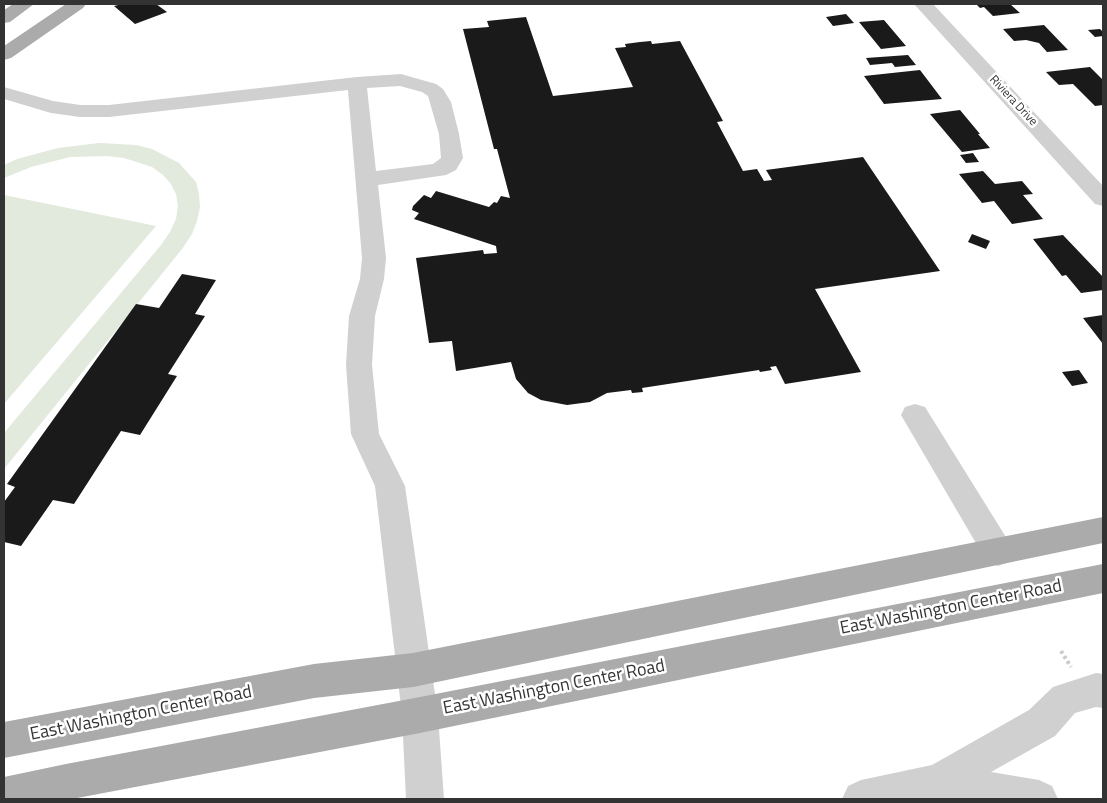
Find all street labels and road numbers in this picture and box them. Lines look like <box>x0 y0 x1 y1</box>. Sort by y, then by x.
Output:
street label: Riviera Drive <box>986 73 1040 129</box>
street label: East Washington Center Road <box>838 576 1064 640</box>
street label: East Washington Center Road <box>441 656 667 720</box>
street label: East Washington Center Road <box>28 682 254 746</box>

